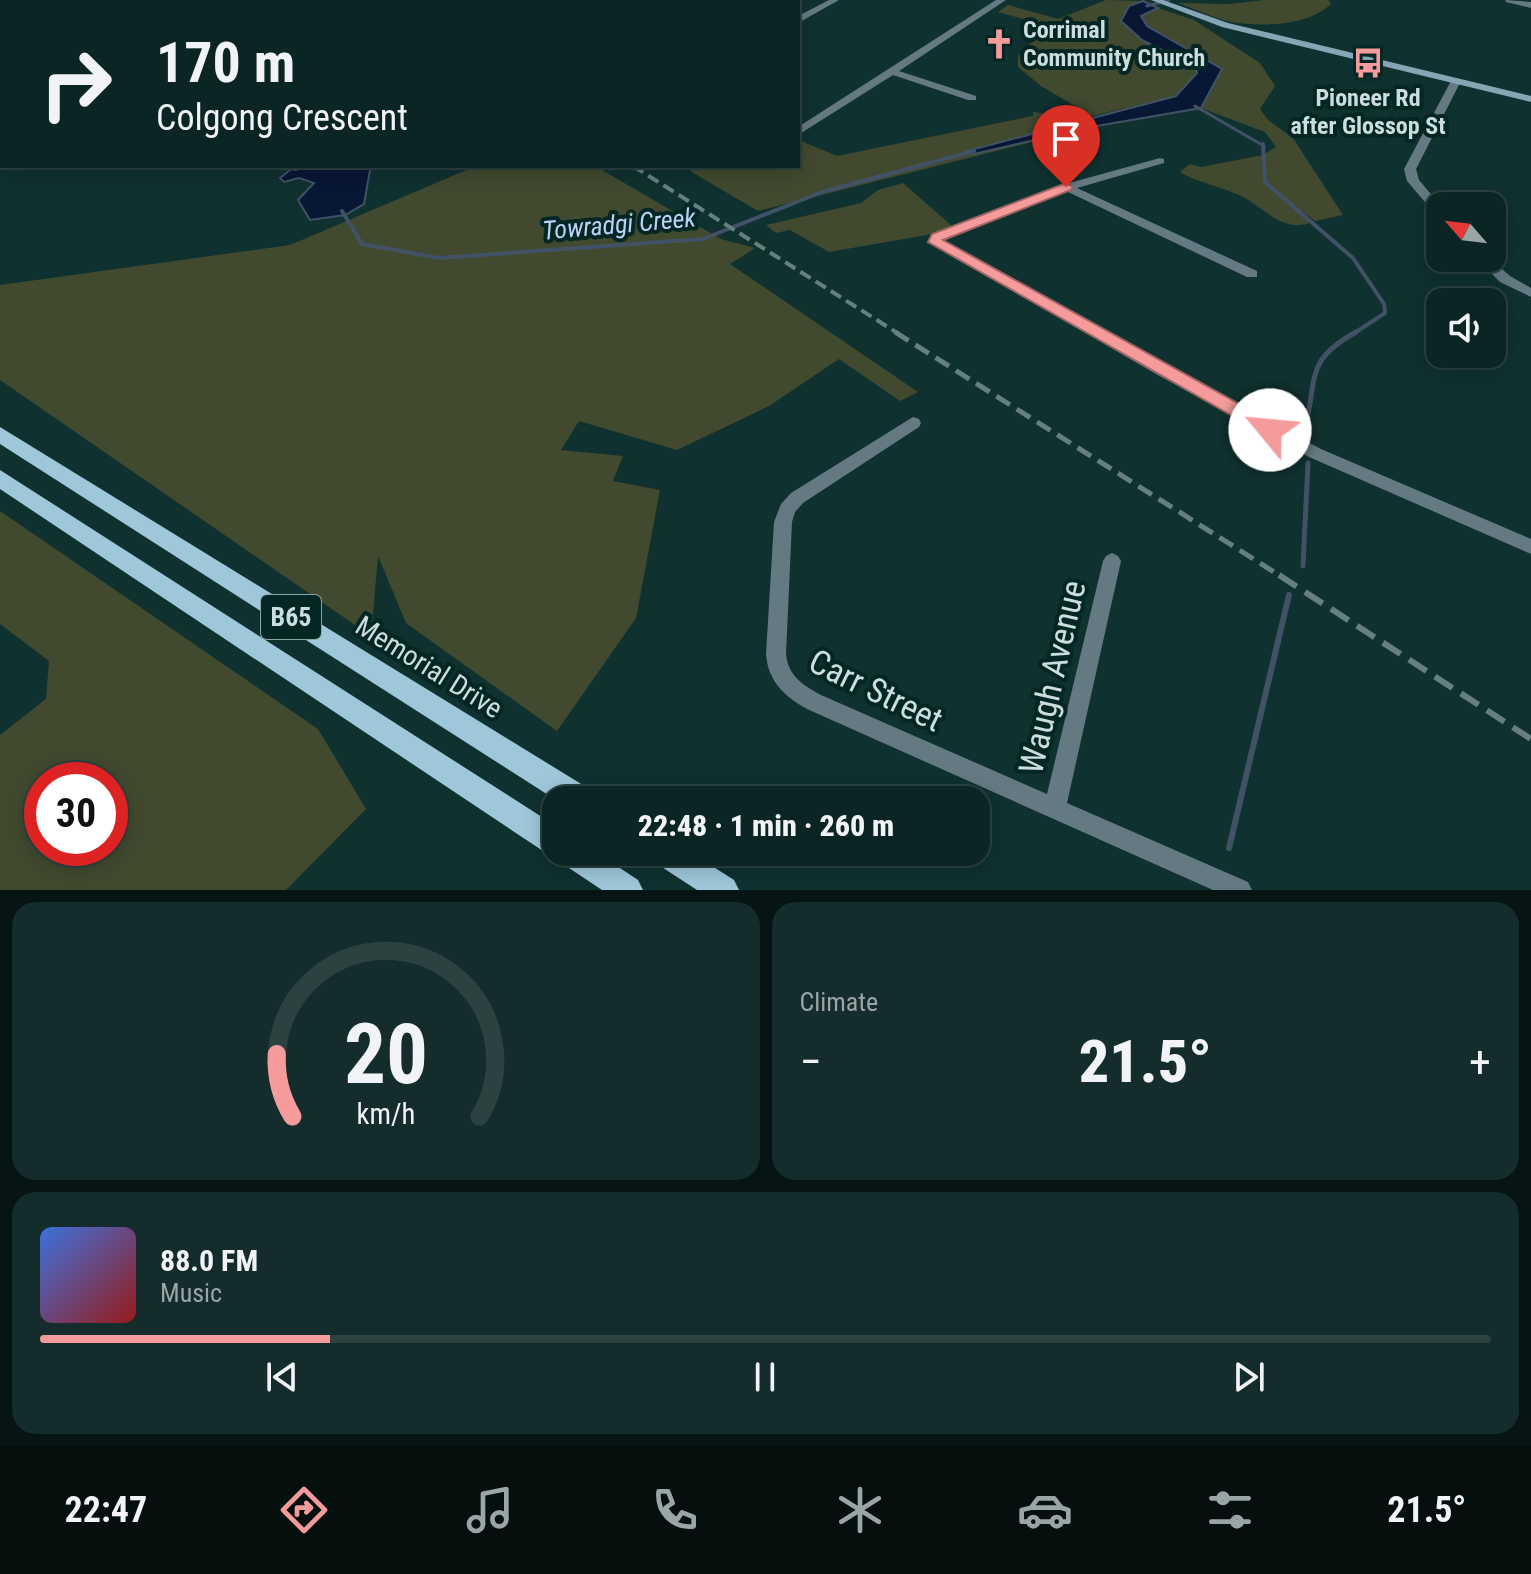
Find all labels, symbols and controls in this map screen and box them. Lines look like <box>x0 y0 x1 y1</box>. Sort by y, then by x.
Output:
place label: Corrimal Community Church <box>1023 16 1205 72</box>
church icon: Corrimal Community Church <box>982 27 1016 61</box>
text: 170 m <box>156 30 295 96</box>
icon: right <box>24 32 128 136</box>
bus stop icon: Pioneer Rd after Glossop St <box>1351 46 1385 80</box>
place label: Pioneer Rd after Glossop St <box>1291 84 1446 140</box>
text: Colgong Crescent <box>156 97 408 139</box>
pin <box>1032 105 1100 187</box>
icon: arrive <box>1044 117 1088 161</box>
north arrow <box>1426 192 1506 272</box>
map controls <box>1426 192 1506 368</box>
water label: Towradgi Creek <box>541 202 697 246</box>
button: sound <box>1426 288 1506 368</box>
position arrow <box>1228 388 1312 472</box>
street label: Waugh Avenue <box>1010 577 1094 777</box>
road number: B65 <box>261 595 321 639</box>
street label: Memorial Drive <box>350 609 508 725</box>
street label: Carr Street <box>803 641 949 739</box>
speed limit sign: 30 <box>24 762 128 866</box>
text: 22:48 · 1 min · 260 m <box>638 808 894 843</box>
text: Climate <box>800 987 878 1017</box>
text: 20 <box>344 1006 428 1103</box>
text: 21.5° <box>1079 1026 1212 1097</box>
text: − <box>800 1036 822 1088</box>
text: + <box>1469 1036 1491 1088</box>
text: km/h <box>356 1097 415 1131</box>
text: 88.0 FM <box>160 1243 258 1278</box>
text: Music <box>160 1278 222 1308</box>
icon: previous <box>260 1355 304 1399</box>
icon: pause <box>743 1355 787 1399</box>
icon: next <box>1227 1355 1271 1399</box>
icon: directions <box>276 1482 332 1538</box>
icon: music <box>462 1482 518 1538</box>
icon: phone <box>647 1482 703 1538</box>
icon: climate <box>832 1482 888 1538</box>
icon: car <box>1017 1482 1073 1538</box>
icon: filters <box>1202 1482 1258 1538</box>
text: 22:47 <box>65 1489 147 1531</box>
text: 21.5° <box>1387 1489 1466 1531</box>

